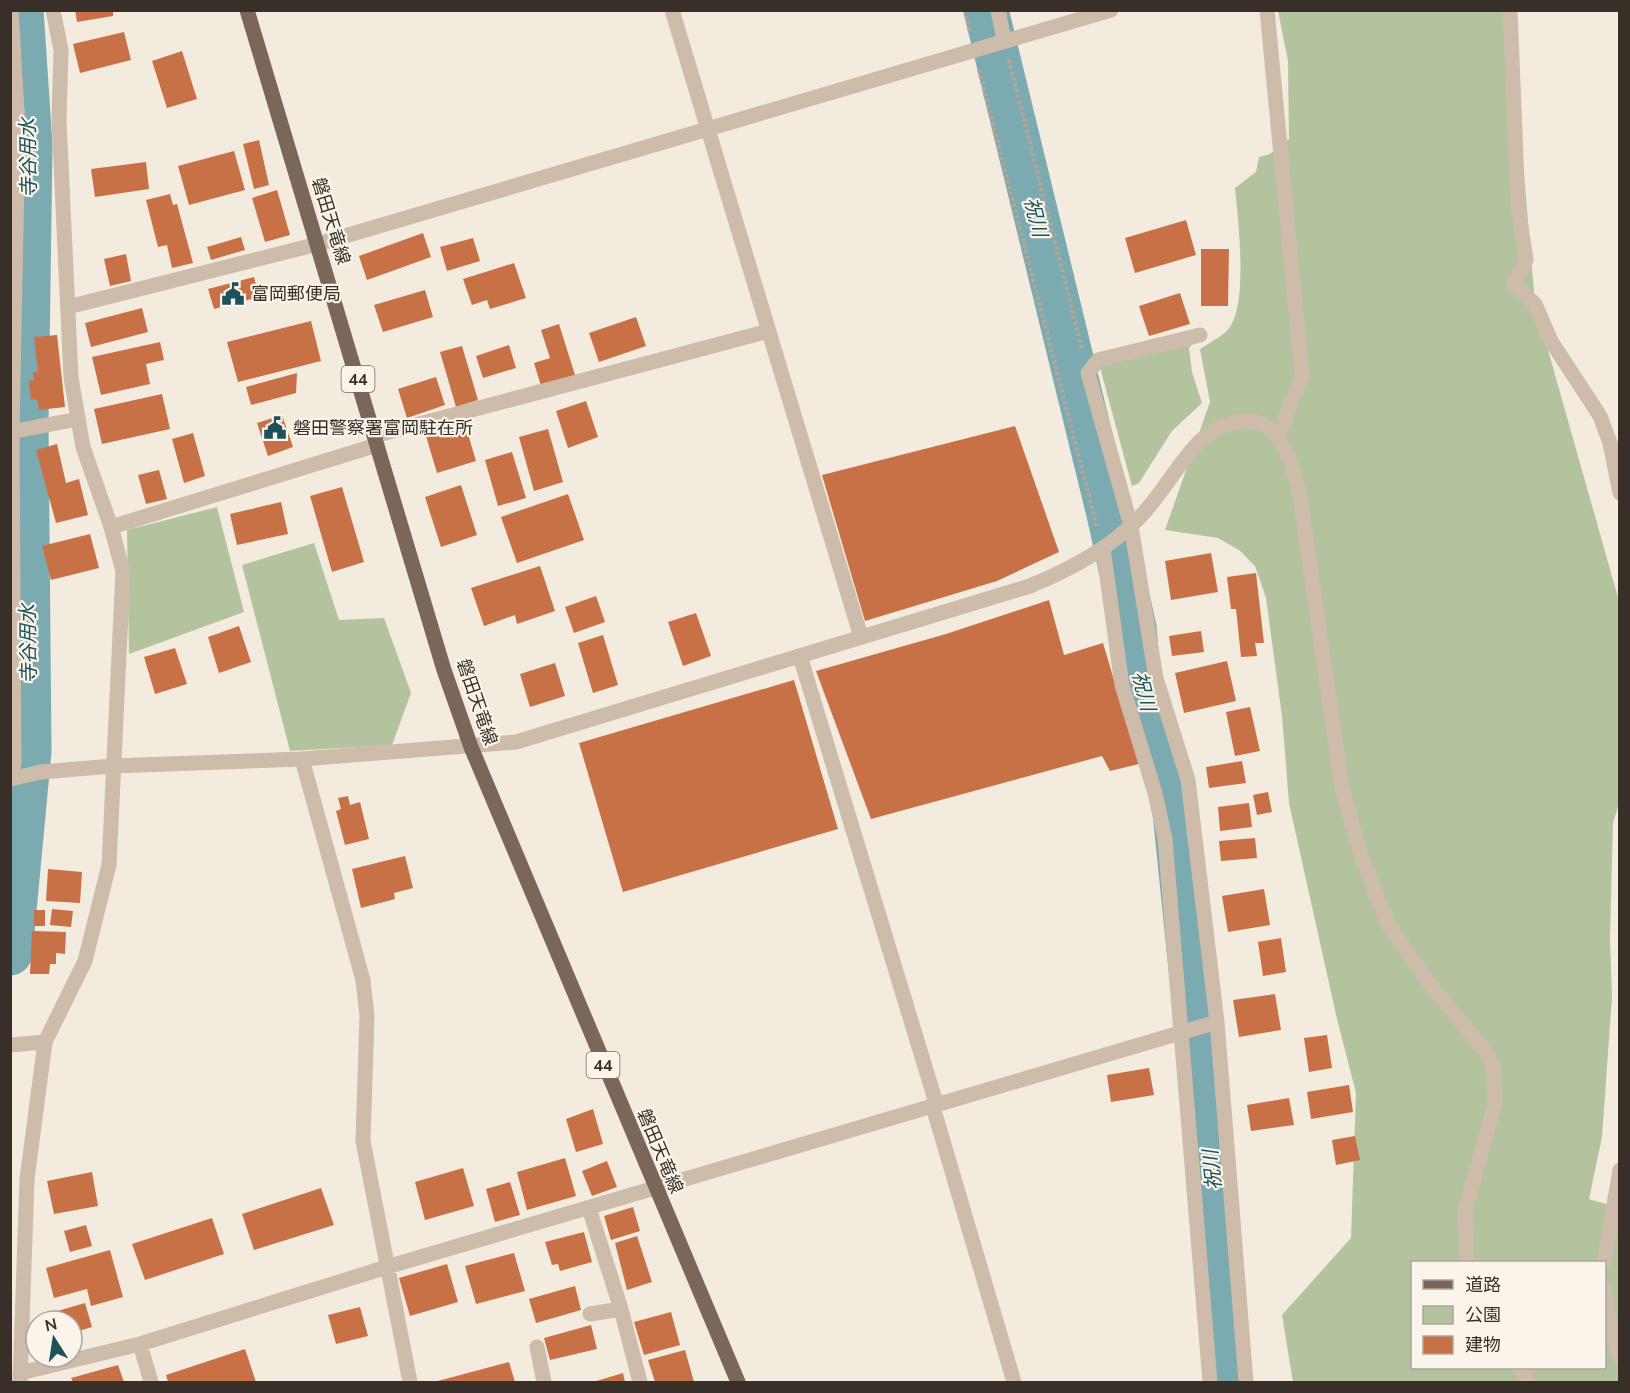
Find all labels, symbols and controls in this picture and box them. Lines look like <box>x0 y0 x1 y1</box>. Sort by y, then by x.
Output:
water label: 寺谷用水 <box>14 116 43 198</box>
street label: 磐田天竜線 <box>306 174 356 268</box>
water label: 祝川 <box>1018 194 1054 242</box>
public building icon: 富岡郵便局 <box>220 281 246 307</box>
place label: 富岡郵便局 <box>251 282 341 306</box>
road number: 44 <box>342 366 374 392</box>
public building icon: 磐田警察署富岡駐在所 <box>262 415 288 441</box>
place label: 磐田警察署富岡駐在所 <box>293 416 473 440</box>
water label: 寺谷用水 <box>14 602 43 684</box>
street label: 磐田天竜線 <box>451 656 503 748</box>
water label: 祝川 <box>1126 668 1162 716</box>
road number: 44 <box>586 1052 620 1078</box>
street label: 磐田天竜線 <box>631 1105 689 1197</box>
water label: 祝川 <box>1197 1147 1228 1191</box>
legend <box>1411 1261 1606 1369</box>
text: 道路 <box>1465 1273 1501 1297</box>
text: 公園 <box>1465 1303 1501 1327</box>
north arrow <box>24 1309 84 1369</box>
text: N <box>43 1313 59 1337</box>
text: 建物 <box>1465 1333 1501 1357</box>

